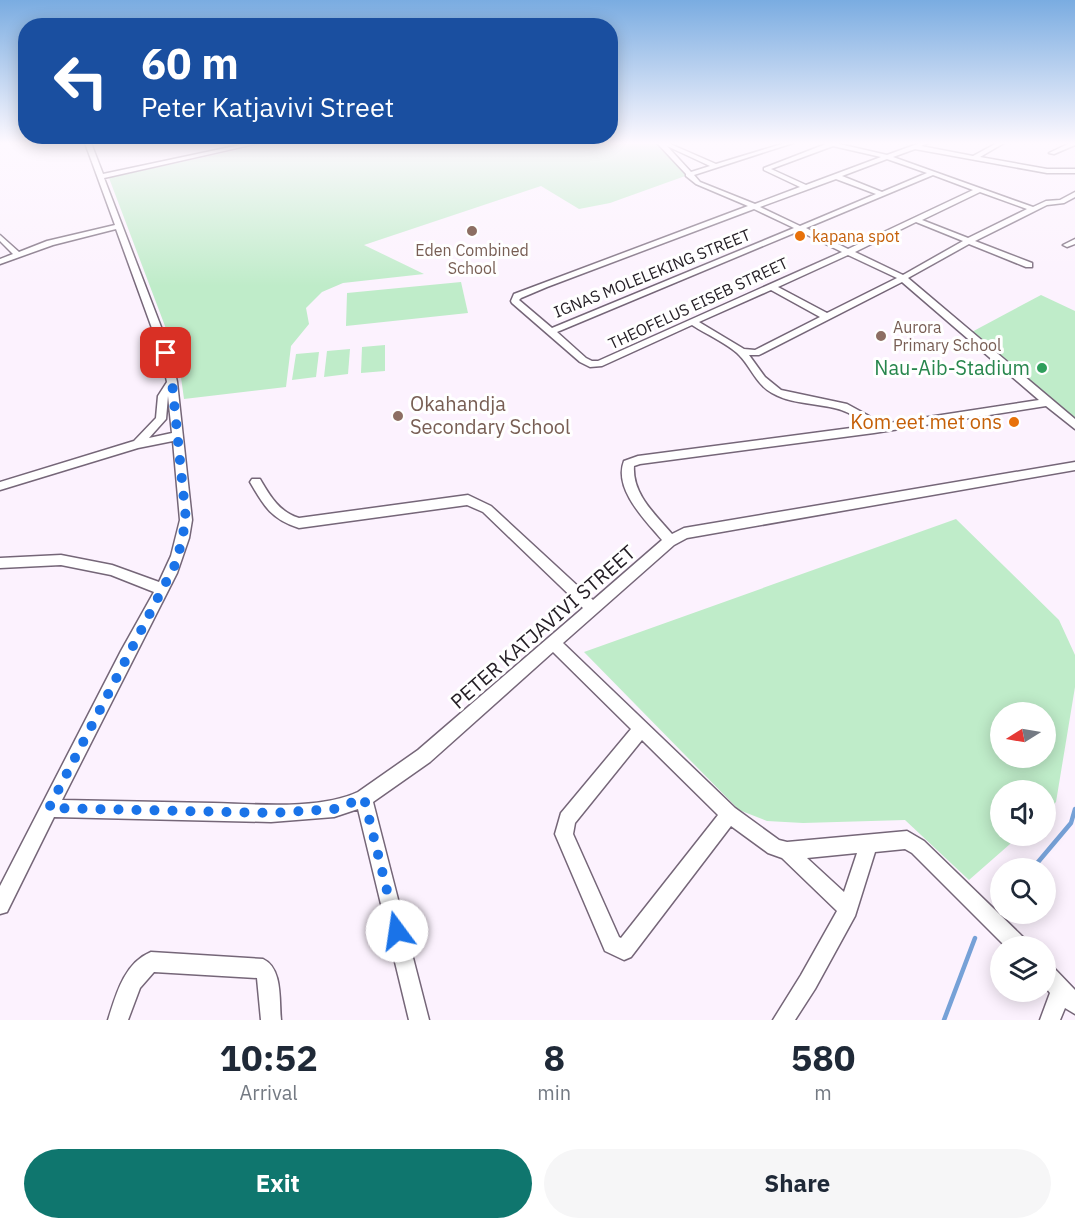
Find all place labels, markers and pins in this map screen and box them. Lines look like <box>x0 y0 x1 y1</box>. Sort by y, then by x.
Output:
marker: Eden Combined School <box>465 224 479 238</box>
place label: kapana spot <box>812 226 900 246</box>
marker: kapana spot <box>793 229 807 243</box>
place label: Eden Combined School <box>415 240 529 278</box>
place label: Aurora Primary School <box>893 317 1001 355</box>
pin <box>140 327 191 378</box>
marker: Aurora Primary School <box>874 329 888 343</box>
place label: Nau-Aib-Stadium <box>874 354 1030 381</box>
marker: Nau-Aib-Stadium <box>1035 361 1049 375</box>
place label: Okahandja Secondary School <box>410 390 571 440</box>
place label: Kom eet met ons <box>850 408 1002 435</box>
marker: Okahandja Secondary School <box>391 409 405 423</box>
marker: Kom eet met ons <box>1007 415 1021 429</box>

